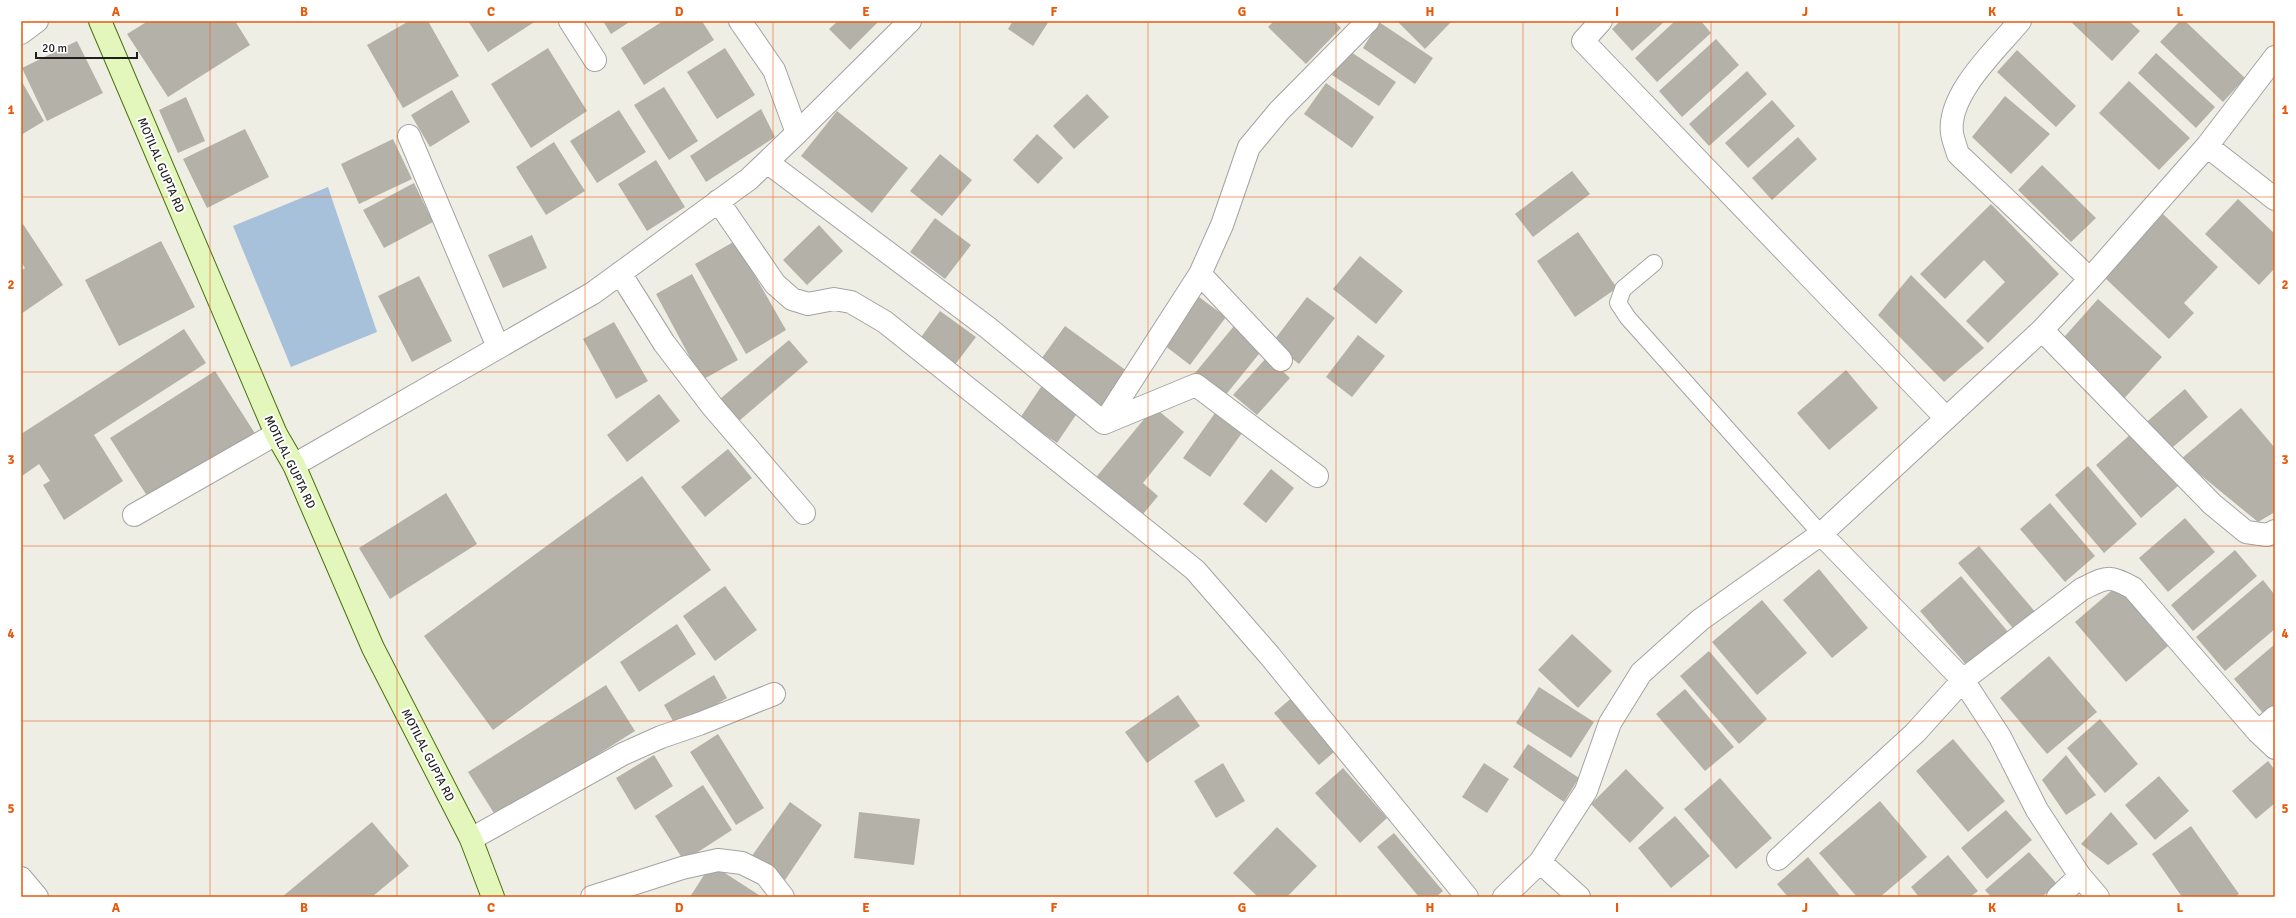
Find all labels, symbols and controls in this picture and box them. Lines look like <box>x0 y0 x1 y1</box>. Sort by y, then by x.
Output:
text: A <box>112 4 121 20</box>
text: B <box>300 4 308 20</box>
text: C <box>487 4 495 20</box>
text: D <box>675 4 684 20</box>
text: E <box>862 4 870 20</box>
text: F <box>1051 4 1058 20</box>
text: G <box>1238 4 1246 20</box>
text: H <box>1426 4 1434 20</box>
text: I <box>1615 4 1619 20</box>
text: J <box>1802 4 1808 20</box>
text: K <box>1988 4 1996 20</box>
text: L <box>2177 4 2184 20</box>
scale bar <box>36 34 137 60</box>
text: 20 m <box>42 41 67 56</box>
text: 1 <box>7 102 15 118</box>
text: 1 <box>2281 102 2289 118</box>
street label: MOTILAL GUPTA RD <box>134 115 187 215</box>
text: 2 <box>7 277 15 293</box>
text: 2 <box>2281 277 2289 293</box>
street label: MOTILAL GUPTA RD <box>261 413 319 511</box>
text: 3 <box>7 452 15 468</box>
text: 3 <box>2281 452 2289 468</box>
text: 4 <box>7 626 15 642</box>
text: 4 <box>2281 626 2289 642</box>
street label: MOTILAL GUPTA RD <box>398 707 457 804</box>
text: 5 <box>7 801 15 817</box>
text: 5 <box>2281 801 2289 817</box>
text: A <box>112 900 121 916</box>
text: B <box>300 900 308 916</box>
text: C <box>487 900 495 916</box>
text: D <box>675 900 684 916</box>
text: E <box>862 900 870 916</box>
text: F <box>1051 900 1058 916</box>
text: G <box>1238 900 1246 916</box>
text: H <box>1426 900 1434 916</box>
text: I <box>1615 900 1619 916</box>
text: J <box>1802 900 1808 916</box>
text: K <box>1988 900 1996 916</box>
text: L <box>2177 900 2184 916</box>

